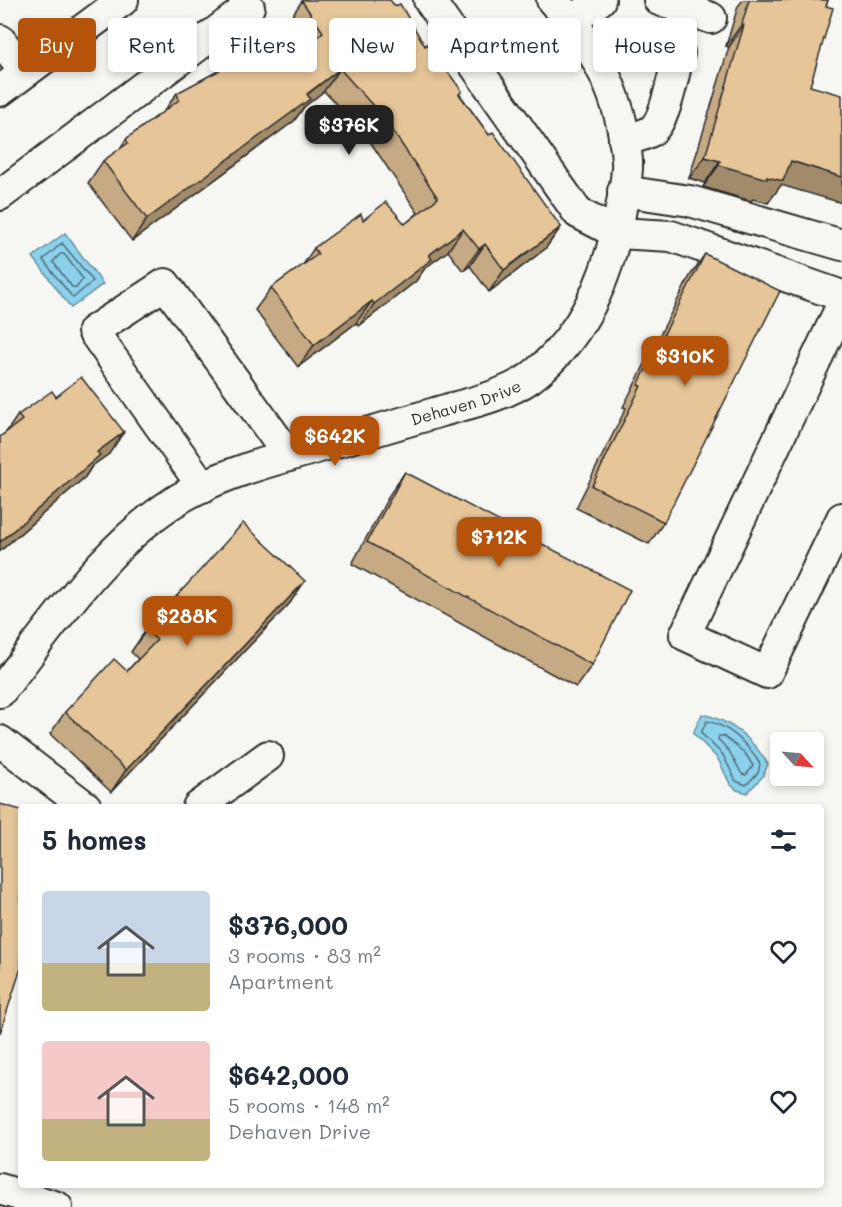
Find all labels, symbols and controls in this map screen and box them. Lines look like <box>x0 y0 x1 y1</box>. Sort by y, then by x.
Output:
chip: Buy <box>18 18 96 72</box>
chip: Rent <box>108 18 197 72</box>
chip: Filters <box>209 18 317 72</box>
chip: New <box>329 18 416 72</box>
chip: Apartment <box>428 18 581 72</box>
chip: House <box>593 18 697 72</box>
pin: $376K <box>307 105 391 156</box>
text: $376K <box>319 111 379 137</box>
pin: $310K <box>643 336 727 387</box>
text: $310K <box>655 342 715 368</box>
street label: Dehaven Drive <box>408 375 524 430</box>
pin: $642K <box>293 416 377 467</box>
text: $642K <box>304 422 366 448</box>
pin: $712K <box>457 517 541 568</box>
text: $712K <box>471 523 527 549</box>
pin: $288K <box>145 596 229 647</box>
text: $288K <box>156 602 218 628</box>
north arrow <box>770 732 824 786</box>
map controls <box>770 732 824 786</box>
text: 5 homes <box>42 823 147 857</box>
icon: filters <box>767 824 800 857</box>
text: $376,000 <box>228 908 348 942</box>
icon: home <box>90 915 162 987</box>
icon: heart <box>767 935 800 968</box>
text: 3 rooms · 83 m² <box>228 942 381 968</box>
text: Apartment <box>228 968 334 994</box>
text: $642,000 <box>228 1058 349 1092</box>
icon: home <box>90 1065 162 1137</box>
icon: heart <box>767 1085 800 1118</box>
text: 5 rooms · 148 m² <box>228 1092 390 1118</box>
text: Dehaven Drive <box>228 1118 371 1144</box>

